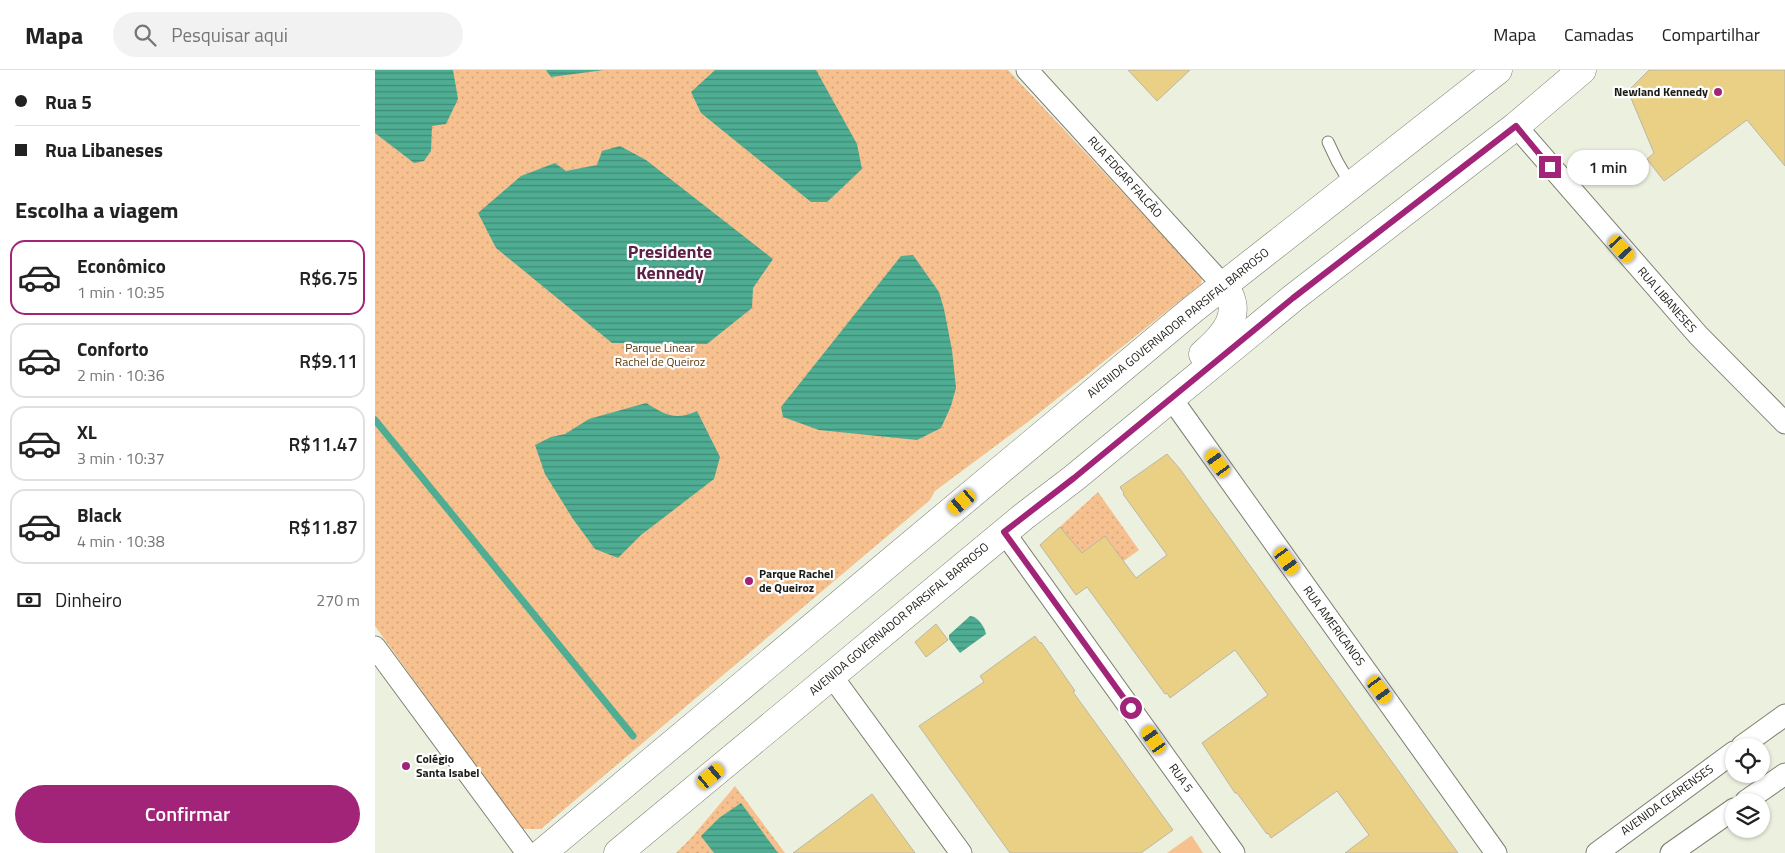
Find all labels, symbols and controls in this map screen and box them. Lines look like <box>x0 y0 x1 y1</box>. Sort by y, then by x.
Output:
search box <box>113 12 463 57</box>
text: Mapa <box>25 17 83 53</box>
text: Pesquisar aqui <box>171 20 288 49</box>
icon: search <box>131 21 159 49</box>
text: Mapa <box>1493 21 1536 48</box>
text: Camadas <box>1564 21 1634 48</box>
text: Compartilhar <box>1662 21 1760 48</box>
place label: Newland Kennedy <box>1614 82 1708 101</box>
marker: Newland Kennedy <box>1712 86 1724 98</box>
text: Rua 5 <box>45 87 92 116</box>
street label: RUA EDGAR FALCÃO <box>1084 132 1167 222</box>
text: Rua Libaneses <box>45 135 163 164</box>
callout: 1 min <box>1567 150 1650 184</box>
text: 1 min <box>1589 155 1627 179</box>
route end <box>1539 156 1561 178</box>
text: Escolha a viagem <box>15 193 179 227</box>
car <box>1606 233 1637 265</box>
district label: Presidente Kennedy <box>628 238 712 286</box>
street label: AVENIDA GOVERNADOR PARSIFAL BARROSO <box>1082 243 1273 402</box>
text: Econômico <box>77 251 166 280</box>
icon: car <box>17 255 62 300</box>
street label: RUA LIBANESES <box>1633 262 1702 337</box>
text: R$6.75 <box>299 263 358 292</box>
text: 1 min · 10:35 <box>77 280 165 304</box>
text: Conforto <box>77 334 149 363</box>
icon: car <box>17 338 62 383</box>
park label: Parque Linear Rachel de Queiroz <box>615 338 705 371</box>
text: R$9.11 <box>299 346 358 375</box>
text: 2 min · 10:36 <box>77 363 165 387</box>
text: XL <box>77 417 97 446</box>
icon: car <box>17 421 62 466</box>
text: R$11.47 <box>289 429 358 458</box>
text: 3 min · 10:37 <box>77 446 165 470</box>
car <box>1203 446 1232 480</box>
car <box>945 487 978 517</box>
text: Black <box>77 500 122 529</box>
icon: car <box>17 504 62 549</box>
text: R$11.87 <box>289 512 358 541</box>
text: 4 min · 10:38 <box>77 529 165 553</box>
street label: AVENIDA GOVERNADOR PARSIFAL BARROSO <box>805 537 993 700</box>
car <box>1272 544 1301 578</box>
place label: Parque Rachel de Queiroz <box>759 564 833 597</box>
marker: Parque Rachel de Queiroz <box>743 575 755 587</box>
street label: RUA AMERICANOS <box>1299 582 1370 670</box>
text: Dinheiro <box>55 585 122 614</box>
icon: cash <box>15 586 43 614</box>
text: 270 m <box>316 588 360 612</box>
car <box>1365 673 1394 707</box>
route start <box>1120 697 1142 719</box>
car <box>1139 723 1168 757</box>
map controls <box>1725 738 1770 838</box>
button: locate <box>1725 738 1770 783</box>
place label: Colégio Santa Isabel <box>416 749 480 782</box>
street label: RUA 5 <box>1164 759 1199 796</box>
street label: AVENIDA CEARENSES <box>1616 759 1717 840</box>
marker: Colégio Santa Isabel <box>400 760 412 772</box>
car <box>694 761 727 791</box>
button: Confirmar <box>15 785 360 843</box>
button: layers <box>1725 793 1770 838</box>

